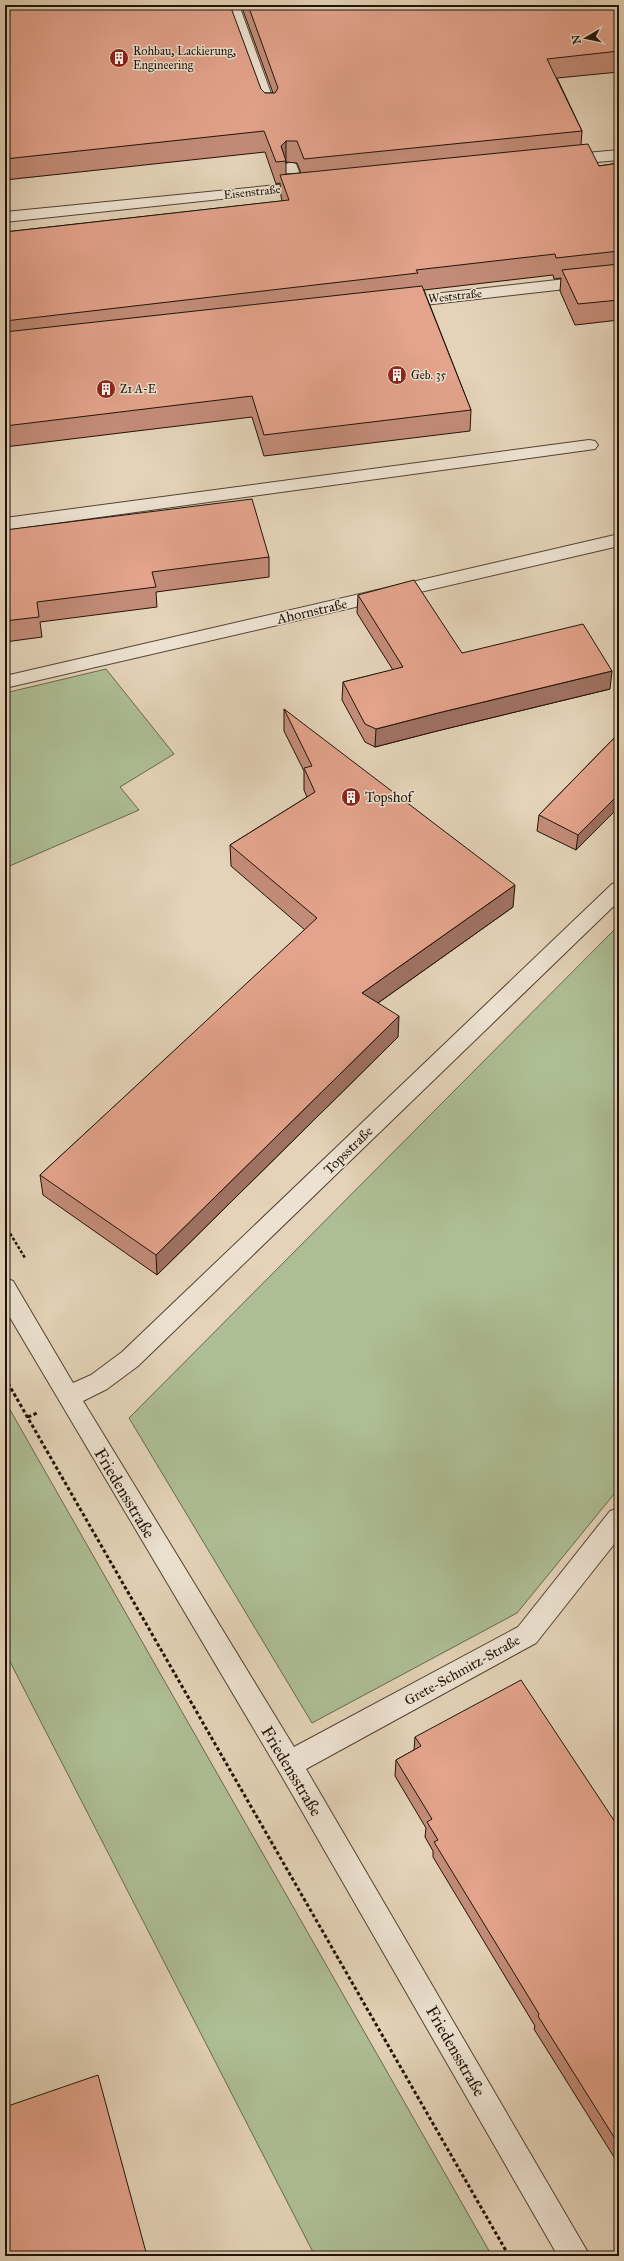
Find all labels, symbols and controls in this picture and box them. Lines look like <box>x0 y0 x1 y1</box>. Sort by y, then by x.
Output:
north arrow <box>566 18 606 58</box>
text: N <box>569 33 584 45</box>
place label: Rohbau, Lackierung, Engineering <box>133 44 236 73</box>
building icon: Rohbau, Lackierung, Engineering <box>108 47 130 69</box>
street label: Eisenstraße <box>223 182 281 202</box>
street label: Weststraße <box>427 286 483 306</box>
building icon: Geb. 35 <box>386 364 408 386</box>
place label: Geb. 35 <box>411 368 446 382</box>
building icon: Z1 A-E <box>95 378 117 400</box>
place label: Z1 A-E <box>120 382 157 396</box>
street label: Ahornstraße <box>274 595 349 628</box>
building icon: Topshof <box>340 786 362 808</box>
place label: Topshof <box>365 789 415 806</box>
street label: Topsstraße <box>320 1123 377 1178</box>
street label: Friedensstraße <box>89 1444 160 1542</box>
street label: Grete-Schmitz-Straße <box>401 1632 523 1709</box>
street label: Friedensstraße <box>256 1722 327 1820</box>
street label: Friedensstraße <box>421 2002 490 2100</box>

